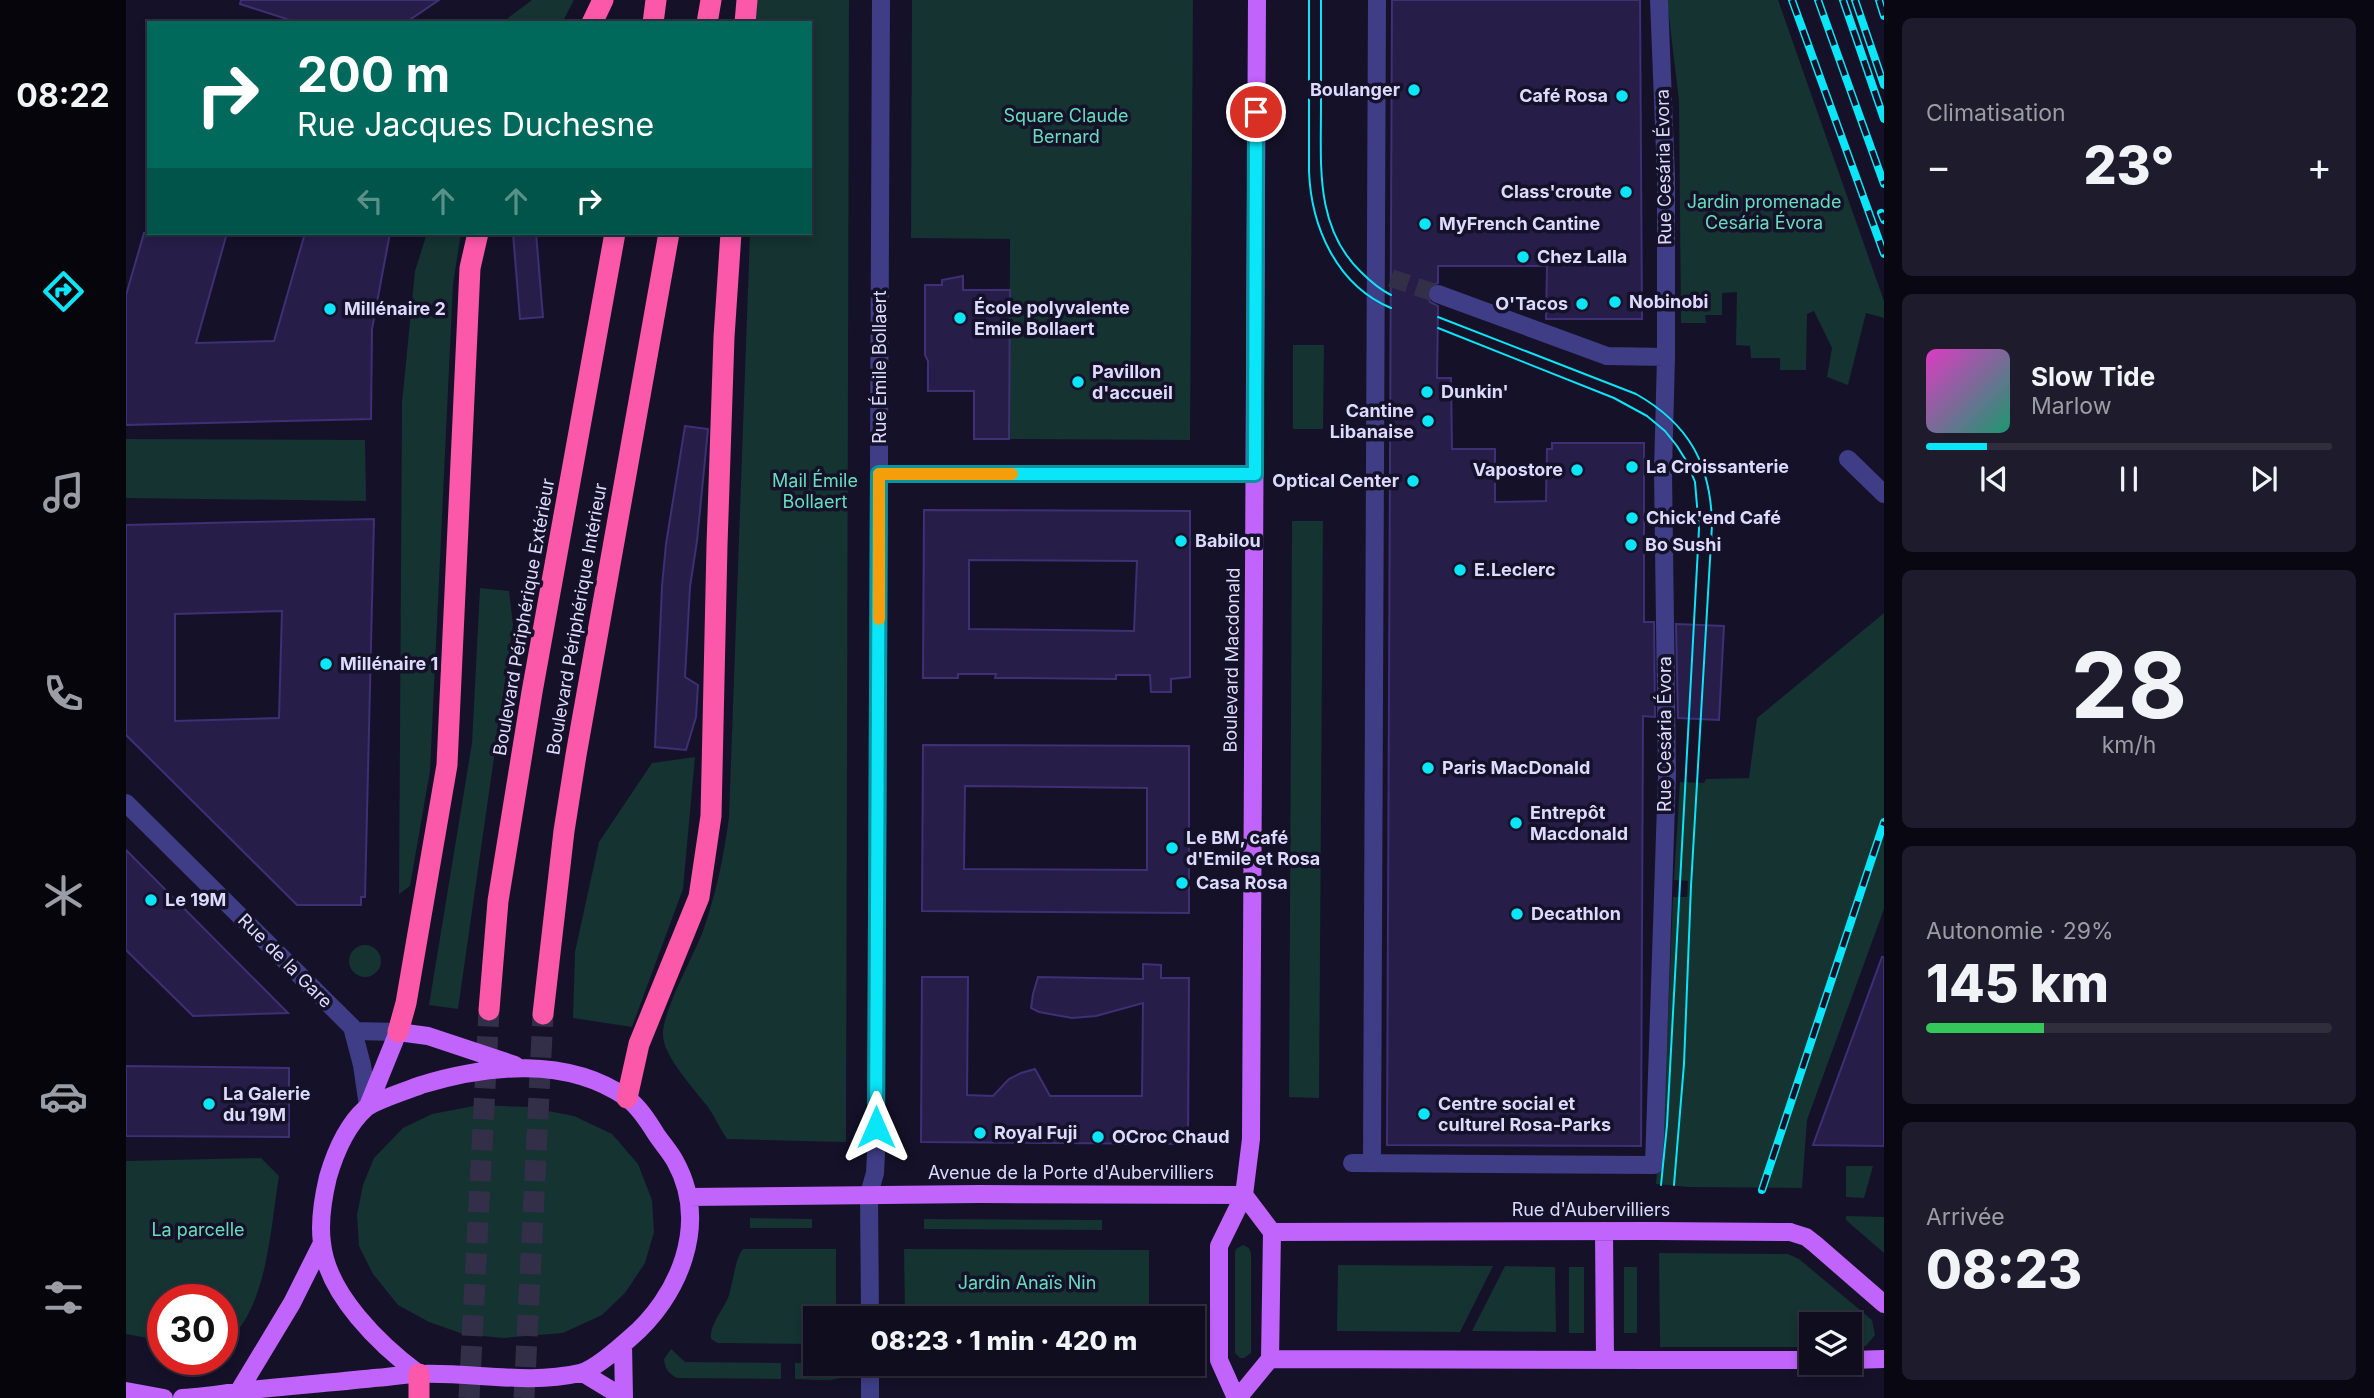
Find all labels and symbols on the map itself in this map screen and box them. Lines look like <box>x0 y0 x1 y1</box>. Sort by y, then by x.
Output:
place label: Boulanger <box>1310 79 1400 100</box>
pin <box>1226 82 1286 142</box>
marker: Boulanger <box>1406 82 1422 98</box>
place label: Café Rosa <box>1519 85 1608 106</box>
marker: Café Rosa <box>1614 88 1630 104</box>
street label: Rue Cesária Évora <box>1651 89 1675 245</box>
park label: Square Claude Bernard <box>1003 105 1129 147</box>
place label: Class'croute <box>1501 181 1612 202</box>
marker: Class'croute <box>1618 184 1634 200</box>
park label: Jardin promenade Cesária Évora <box>1687 191 1841 233</box>
place label: MyFrench Cantine <box>1439 213 1601 234</box>
marker: MyFrench Cantine <box>1417 216 1433 232</box>
place label: Chez Lalla <box>1537 246 1627 267</box>
marker: Chez Lalla <box>1515 249 1531 265</box>
street label: Rue Émile Bollaert <box>868 290 890 444</box>
place label: Nobinobi <box>1629 291 1708 312</box>
place label: O'Tacos <box>1495 293 1568 314</box>
marker: Nobinobi <box>1607 294 1623 310</box>
marker: O'Tacos <box>1574 296 1590 312</box>
place label: École polyvalente Emile Bollaert <box>974 297 1130 339</box>
place label: Millénaire 2 <box>344 298 446 319</box>
marker: Millénaire 2 <box>322 301 338 317</box>
marker: École polyvalente Emile Bollaert <box>952 310 968 326</box>
place label: Pavillon d'accueil <box>1092 361 1173 403</box>
marker: Pavillon d'accueil <box>1070 374 1086 390</box>
place label: Dunkin' <box>1441 381 1509 402</box>
marker: Dunkin' <box>1419 384 1435 400</box>
place label: Cantine Libanaise <box>1330 400 1414 442</box>
marker: Cantine Libanaise <box>1420 413 1436 429</box>
place label: La Croissanterie <box>1646 456 1789 477</box>
place label: Vapostore <box>1473 459 1563 480</box>
marker: La Croissanterie <box>1624 459 1640 475</box>
marker: Vapostore <box>1569 462 1585 478</box>
park label: Mail Émile Bollaert <box>772 469 858 512</box>
place label: Optical Center <box>1272 470 1399 491</box>
marker: Optical Center <box>1405 473 1421 489</box>
street label: Boulevard Périphérique Extérieur <box>489 476 558 757</box>
street label: Boulevard Périphérique Intérieur <box>542 481 611 756</box>
place label: Chick'end Café <box>1646 507 1781 528</box>
marker: Chick'end Café <box>1624 510 1640 526</box>
place label: Babilou <box>1195 530 1261 551</box>
marker: Babilou <box>1173 533 1189 549</box>
place label: Bo Sushi <box>1645 534 1721 555</box>
marker: Bo Sushi <box>1623 537 1639 553</box>
place label: E.Leclerc <box>1474 559 1556 580</box>
marker: E.Leclerc <box>1452 562 1468 578</box>
street label: Boulevard Macdonald <box>1219 567 1244 753</box>
place label: Millénaire 1 <box>340 653 438 674</box>
marker: Millénaire 1 <box>318 656 334 672</box>
street label: Rue Cesária Évora <box>1653 656 1675 812</box>
place label: Paris MacDonald <box>1442 757 1590 778</box>
marker: Paris MacDonald <box>1420 760 1436 776</box>
place label: Entrepôt Macdonald <box>1530 802 1628 844</box>
marker: Entrepôt Macdonald <box>1508 815 1524 831</box>
place label: Le BM, café d'Emile et Rosa <box>1186 827 1320 869</box>
marker: Le BM, café d'Emile et Rosa <box>1164 840 1180 856</box>
place label: Casa Rosa <box>1196 872 1288 893</box>
marker: Casa Rosa <box>1174 875 1190 891</box>
place label: Le 19M <box>165 889 226 910</box>
marker: Le 19M <box>143 892 159 908</box>
place label: Decathlon <box>1531 903 1621 924</box>
marker: Decathlon <box>1509 906 1525 922</box>
street label: Rue de la Gare <box>234 909 337 1012</box>
place label: La Galerie du 19M <box>223 1083 311 1125</box>
position arrow <box>839 1090 913 1164</box>
place label: Centre social et culturel Rosa-Parks <box>1438 1093 1611 1135</box>
marker: La Galerie du 19M <box>201 1096 217 1112</box>
marker: Centre social et culturel Rosa-Parks <box>1416 1106 1432 1122</box>
place label: Royal Fuji <box>994 1122 1078 1143</box>
marker: Royal Fuji <box>972 1125 988 1141</box>
place label: OCroc Chaud <box>1112 1126 1230 1147</box>
marker: OCroc Chaud <box>1090 1129 1106 1145</box>
street label: Avenue de la Porte d'Aubervilliers <box>928 1162 1214 1183</box>
street label: Rue d'Aubervilliers <box>1512 1199 1670 1220</box>
park label: La parcelle <box>151 1219 245 1240</box>
park label: Jardin Anaïs Nin <box>958 1272 1096 1293</box>
speed limit sign: 30 <box>147 1284 238 1375</box>

